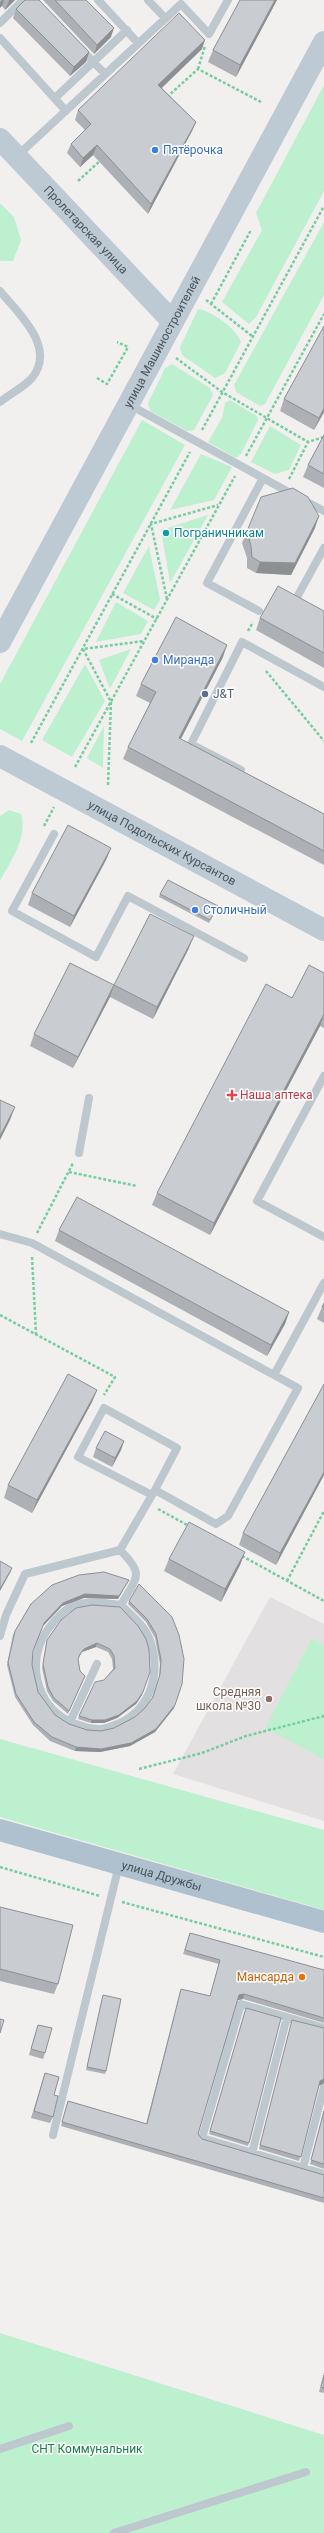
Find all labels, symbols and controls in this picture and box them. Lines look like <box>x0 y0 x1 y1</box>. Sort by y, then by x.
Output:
place label: Пятёрочка <box>163 143 223 157</box>
marker: Пятёрочка <box>150 145 160 155</box>
street label: Пролетарская улица <box>41 183 131 277</box>
street label: улица Машиностроителей <box>121 273 203 410</box>
place label: Пограничникам <box>174 526 264 540</box>
marker: Пограничникам <box>161 528 171 538</box>
place label: Миранда <box>163 653 214 667</box>
marker: Миранда <box>150 655 160 665</box>
place label: J&T <box>213 687 234 701</box>
marker: J&T <box>200 689 210 699</box>
street label: улица Подольских Курсантов <box>86 798 239 889</box>
place label: Столичный <box>203 903 267 917</box>
marker: Столичный <box>190 905 200 915</box>
place label: Наша аптека <box>240 1088 312 1102</box>
marker: Наша аптека <box>227 1090 237 1100</box>
place label: Средняя школа №30 <box>196 1685 261 1713</box>
marker: Средняя школа №30 <box>264 1694 274 1704</box>
street label: улица Дружбы <box>120 1858 203 1894</box>
place label: Мансарда <box>237 1970 294 1984</box>
marker: Мансарда <box>297 1972 307 1982</box>
park label: СНТ Коммунальник <box>31 2442 143 2456</box>

